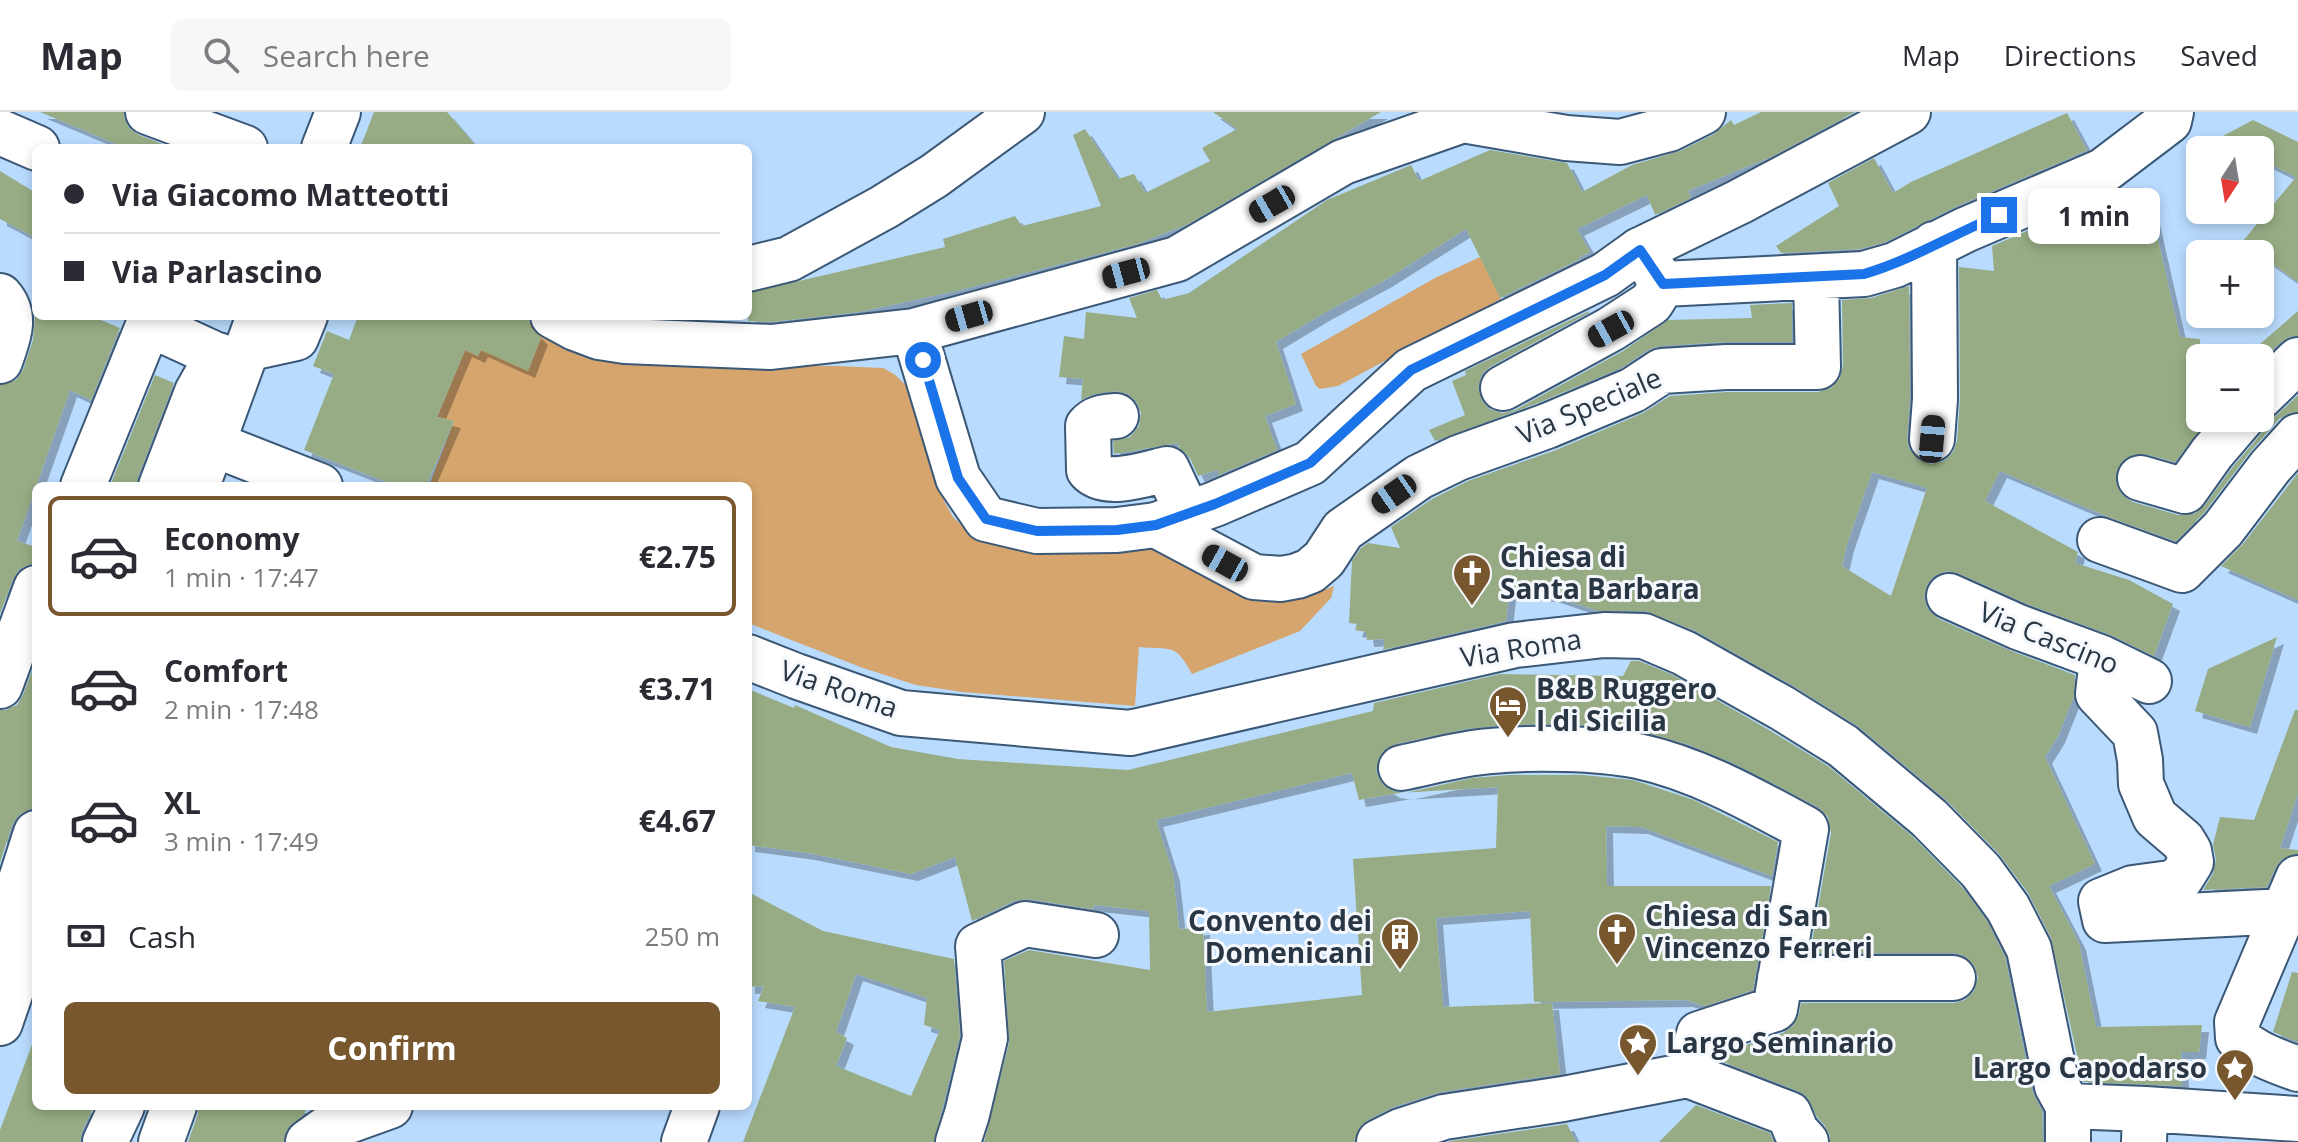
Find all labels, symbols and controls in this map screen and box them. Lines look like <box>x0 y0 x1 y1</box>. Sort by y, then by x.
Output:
search box <box>171 19 731 91</box>
text: Map <box>40 29 123 81</box>
icon: search <box>199 33 243 77</box>
text: Search here <box>263 35 430 76</box>
text: Map <box>1902 36 1960 74</box>
text: Directions <box>2004 36 2136 74</box>
text: Saved <box>2180 36 2258 74</box>
north arrow <box>2186 136 2274 224</box>
map controls <box>2186 136 2274 432</box>
text: Via Giacomo Matteotti <box>112 174 449 215</box>
car <box>1245 182 1299 226</box>
callout: 1 min <box>2027 187 2159 243</box>
route end <box>1981 197 2017 233</box>
text: 1 min <box>2058 198 2130 234</box>
button: + <box>2186 240 2274 328</box>
text: Via Parlascino <box>112 251 322 292</box>
car <box>1100 255 1152 291</box>
car <box>943 298 995 334</box>
car <box>1584 307 1638 351</box>
route start <box>905 342 941 378</box>
button: − <box>2186 344 2274 432</box>
street label: Via Speciale <box>1510 358 1667 453</box>
car <box>1918 414 1946 464</box>
car <box>1367 470 1421 518</box>
text: Economy <box>164 518 300 559</box>
icon: car <box>68 520 140 592</box>
text: €2.75 <box>639 536 716 577</box>
place label: Chiesa di Santa Barbara <box>1500 537 1700 607</box>
car <box>1198 541 1252 585</box>
church icon: Chiesa di Santa Barbara <box>1451 552 1493 607</box>
text: 1 min · 17:47 <box>164 559 319 595</box>
street label: Via Cascino <box>1974 592 2125 682</box>
street label: Via Roma <box>1458 619 1584 675</box>
text: Comfort <box>164 650 288 691</box>
street label: Via Roma <box>775 650 903 726</box>
icon: car <box>68 652 140 724</box>
text: €3.71 <box>639 668 716 709</box>
place label: B&B Ruggero I di Sicilia <box>1536 669 1717 739</box>
hotel icon: B&B Ruggero I di Sicilia <box>1487 684 1529 739</box>
text: 2 min · 17:48 <box>164 691 319 727</box>
text: XL <box>164 782 201 823</box>
icon: car <box>68 784 140 856</box>
text: €4.67 <box>639 800 716 841</box>
text: 3 min · 17:49 <box>164 823 319 859</box>
place label: Chiesa di San Vincenzo Ferreri <box>1645 896 1873 966</box>
place label: Convento dei Domenicani <box>1188 901 1372 971</box>
church icon: Chiesa di San Vincenzo Ferreri <box>1596 911 1638 966</box>
icon: cash <box>64 914 108 958</box>
text: Cash <box>128 916 196 957</box>
building icon: Convento dei Domenicani <box>1379 916 1421 971</box>
text: 250 m <box>645 918 720 954</box>
button: Confirm <box>64 1002 720 1094</box>
place icon: Largo Seminario <box>1617 1022 1659 1077</box>
place label: Largo Seminario <box>1666 1023 1894 1061</box>
place icon: Largo Capodarso <box>2214 1047 2256 1102</box>
place label: Largo Capodarso <box>1973 1048 2207 1086</box>

